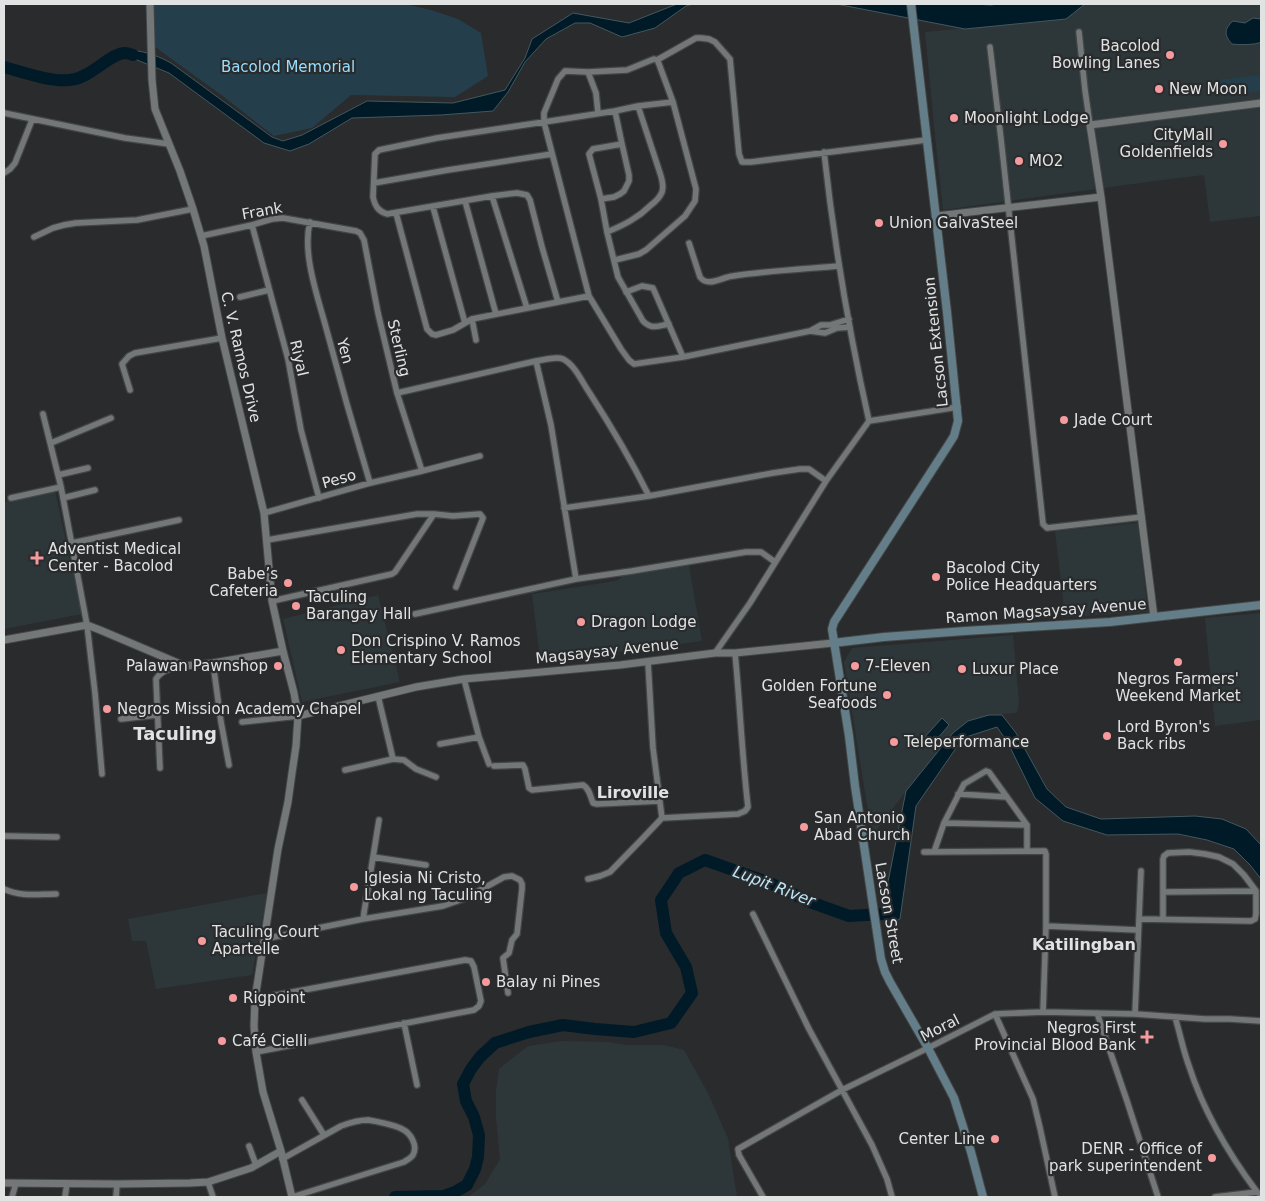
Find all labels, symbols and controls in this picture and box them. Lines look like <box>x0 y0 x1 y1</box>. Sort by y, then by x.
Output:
place label: Bacolod Bowling Lanes <box>1052 37 1160 72</box>
marker: Bacolod Bowling Lanes <box>1164 49 1176 61</box>
park label: Bacolod Memorial <box>221 58 355 76</box>
place label: New Moon <box>1169 80 1247 98</box>
marker: New Moon <box>1153 83 1165 95</box>
place label: Moonlight Lodge <box>964 109 1088 127</box>
marker: Moonlight Lodge <box>948 112 960 124</box>
place label: CityMall Goldenfields <box>1120 126 1213 161</box>
marker: CityMall Goldenfields <box>1217 138 1229 150</box>
place label: MO2 <box>1029 152 1063 170</box>
marker: MO2 <box>1013 155 1025 167</box>
street label: Frank <box>240 199 284 223</box>
place label: Union GalvaSteel <box>889 214 1018 232</box>
marker: Union GalvaSteel <box>873 217 885 229</box>
street label: Lacson Extension <box>920 276 952 408</box>
street label: C. V. Ramos Drive <box>217 290 265 424</box>
street label: Sterling <box>384 318 414 378</box>
street label: Yen <box>333 335 357 366</box>
street label: Riyal <box>286 338 312 378</box>
place label: Jade Court <box>1073 411 1152 429</box>
marker: Jade Court <box>1058 414 1070 426</box>
street label: Peso <box>320 466 358 492</box>
place label: Adventist Medical Center - Bacolod <box>48 540 181 575</box>
marker: Adventist Medical Center - Bacolod <box>30 551 44 565</box>
place label: Bacolod City Police Headquarters <box>946 559 1097 594</box>
place label: Babe’s Cafeteria <box>209 565 278 600</box>
marker: Bacolod City Police Headquarters <box>930 571 942 583</box>
marker: Babe’s Cafeteria <box>282 577 294 589</box>
place label: Taculing Barangay Hall <box>305 588 412 623</box>
street label: Ramon Magsaysay Avenue <box>945 595 1147 627</box>
marker: Taculing Barangay Hall <box>290 600 302 612</box>
place label: Dragon Lodge <box>591 613 696 631</box>
marker: Dragon Lodge <box>575 616 587 628</box>
place label: Don Crispino V. Ramos Elementary School <box>351 632 521 667</box>
street label: Magsaysay Avenue <box>534 635 680 667</box>
marker: Don Crispino V. Ramos Elementary School <box>335 644 347 656</box>
marker: Negros Farmers' Weekend Market <box>1172 656 1184 668</box>
place label: Palawan Pawnshop <box>126 657 268 675</box>
place label: 7-Eleven <box>865 657 930 675</box>
marker: Palawan Pawnshop <box>272 660 284 672</box>
marker: 7-Eleven <box>849 660 861 672</box>
place label: Luxur Place <box>972 660 1059 678</box>
marker: Luxur Place <box>956 663 968 675</box>
place label: Negros Farmers' Weekend Market <box>1115 670 1241 705</box>
place label: Golden Fortune Seafoods <box>761 677 877 712</box>
marker: Golden Fortune Seafoods <box>881 689 893 701</box>
place label: Negros Mission Academy Chapel <box>117 700 361 718</box>
marker: Negros Mission Academy Chapel <box>101 703 113 715</box>
place label: Lord Byron's Back ribs <box>1117 718 1210 753</box>
district label: Taculing <box>133 723 217 744</box>
marker: Lord Byron's Back ribs <box>1101 730 1113 742</box>
place label: Teleperformance <box>903 733 1029 751</box>
marker: Teleperformance <box>888 736 900 748</box>
district label: Liroville <box>597 783 669 802</box>
place label: San Antonio Abad Church <box>814 809 910 844</box>
marker: San Antonio Abad Church <box>798 821 810 833</box>
street label: Lacson Street <box>871 861 907 965</box>
water label: Lupit River <box>730 862 819 911</box>
place label: Iglesia Ni Cristo, Lokal ng Taculing <box>364 869 493 904</box>
marker: Iglesia Ni Cristo, Lokal ng Taculing <box>348 881 360 893</box>
place label: Taculing Court Apartelle <box>211 923 319 958</box>
marker: Taculing Court Apartelle <box>196 935 208 947</box>
district label: Katilingban <box>1032 935 1136 954</box>
place label: Balay ni Pines <box>496 973 601 991</box>
marker: Balay ni Pines <box>480 976 492 988</box>
place label: Rigpoint <box>243 989 305 1007</box>
marker: Rigpoint <box>227 992 239 1004</box>
street label: Moral <box>917 1011 963 1045</box>
place label: Negros First Provincial Blood Bank <box>974 1019 1136 1054</box>
marker: Negros First Provincial Blood Bank <box>1140 1030 1154 1044</box>
place label: Café Cielli <box>232 1032 307 1050</box>
marker: Café Cielli <box>216 1035 228 1047</box>
place label: Center Line <box>898 1130 985 1148</box>
marker: Center Line <box>989 1133 1001 1145</box>
place label: DENR - Office of park superintendent <box>1049 1140 1203 1175</box>
marker: DENR - Office of park superintendent <box>1206 1152 1218 1164</box>

